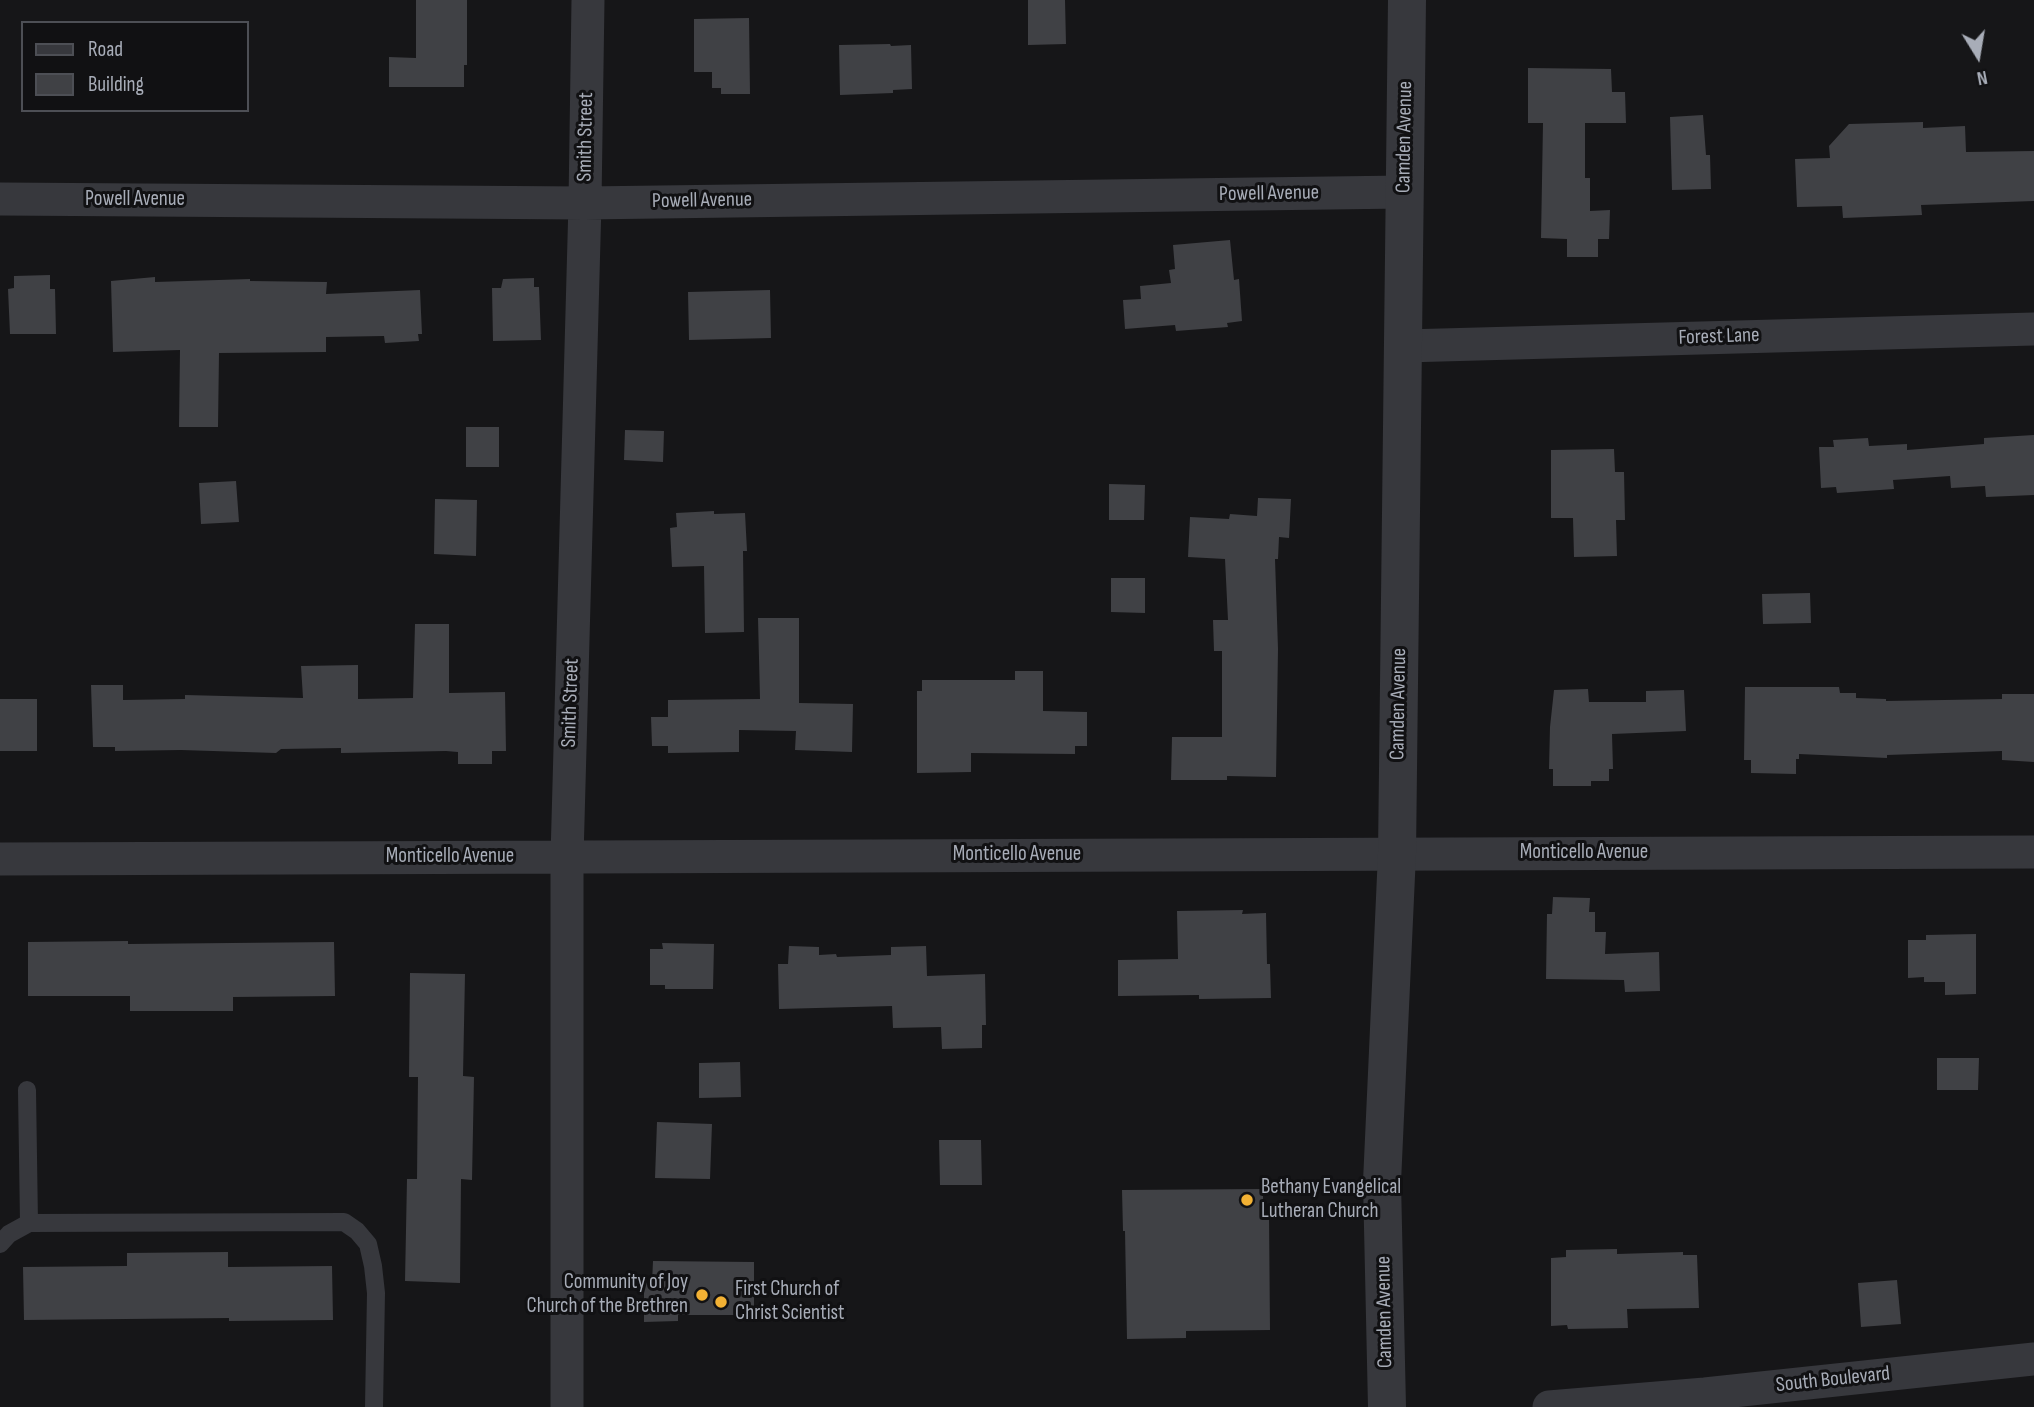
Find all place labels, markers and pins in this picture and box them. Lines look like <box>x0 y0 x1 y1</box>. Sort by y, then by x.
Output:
place label: Bethany Evangelical Lutheran Church <box>1261 1175 1401 1225</box>
marker: Bethany Evangelical Lutheran Church <box>1239 1192 1255 1208</box>
place label: Community of Joy Church of the Brethren <box>526 1270 688 1320</box>
place label: First Church of Christ Scientist <box>735 1277 845 1327</box>
marker: Community of Joy Church of the Brethren <box>694 1287 710 1303</box>
marker: First Church of Christ Scientist <box>713 1294 729 1310</box>

